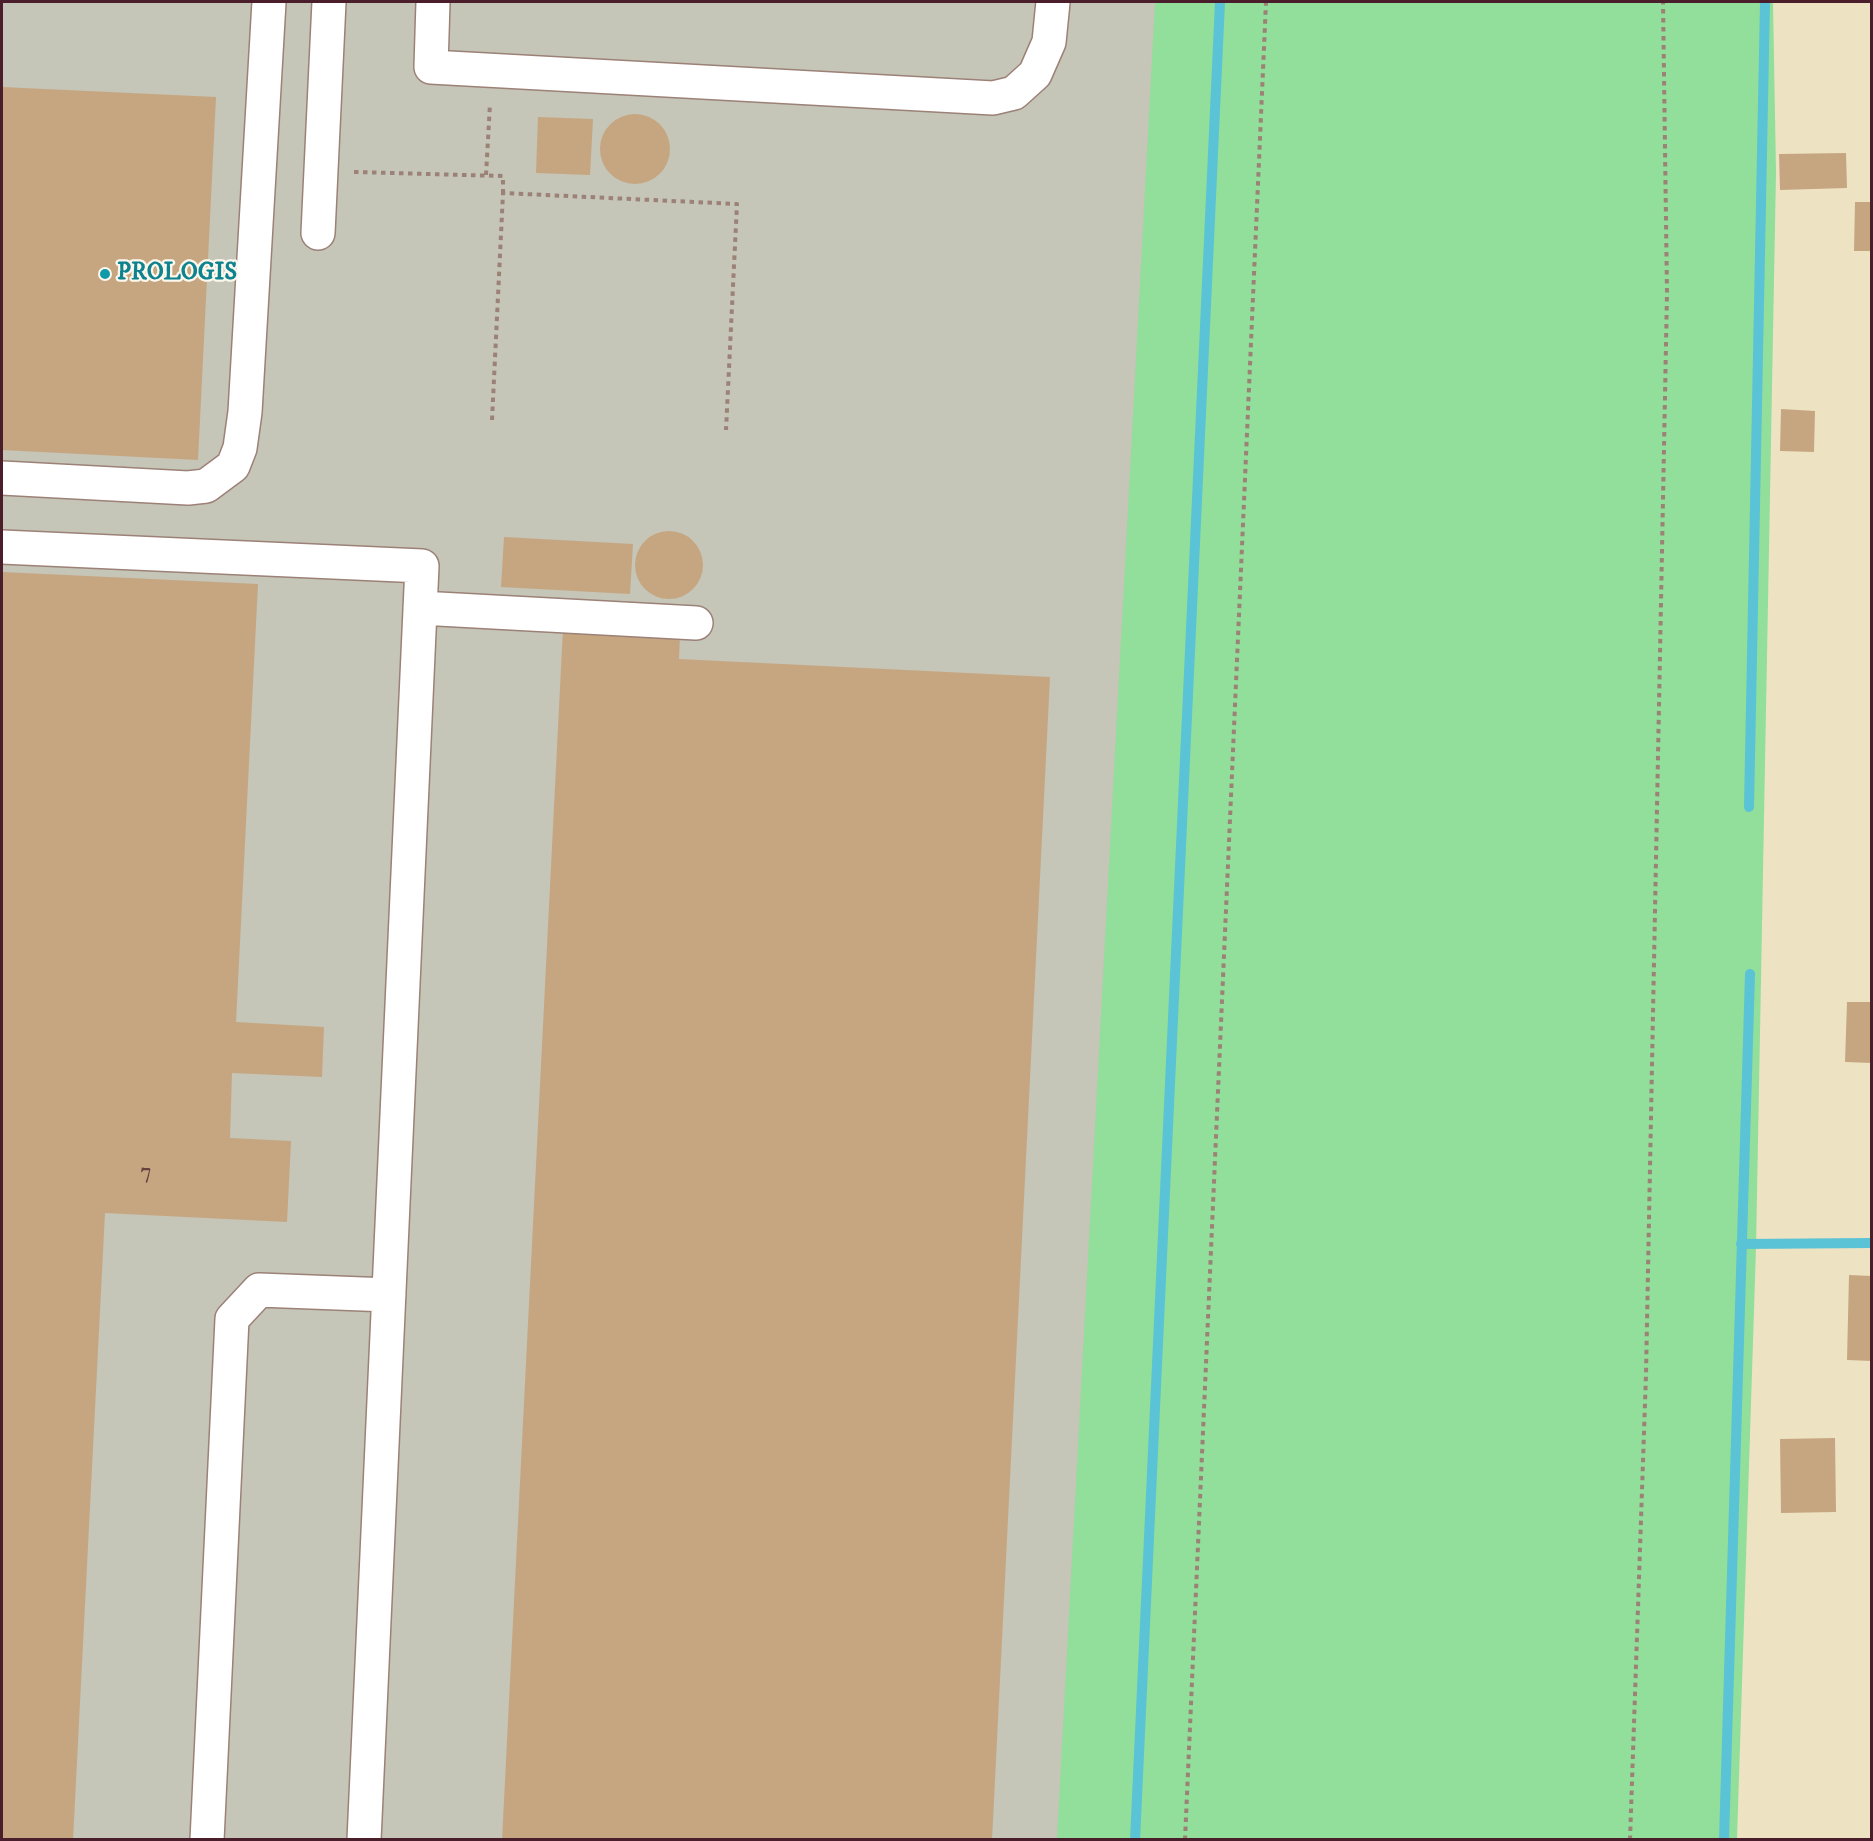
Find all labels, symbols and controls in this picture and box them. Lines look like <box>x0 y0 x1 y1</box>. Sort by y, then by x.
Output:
place label: PROLOGIS <box>117 260 237 288</box>
marker: PROLOGIS <box>98 267 112 281</box>
house number: 7 <box>140 1161 152 1187</box>

